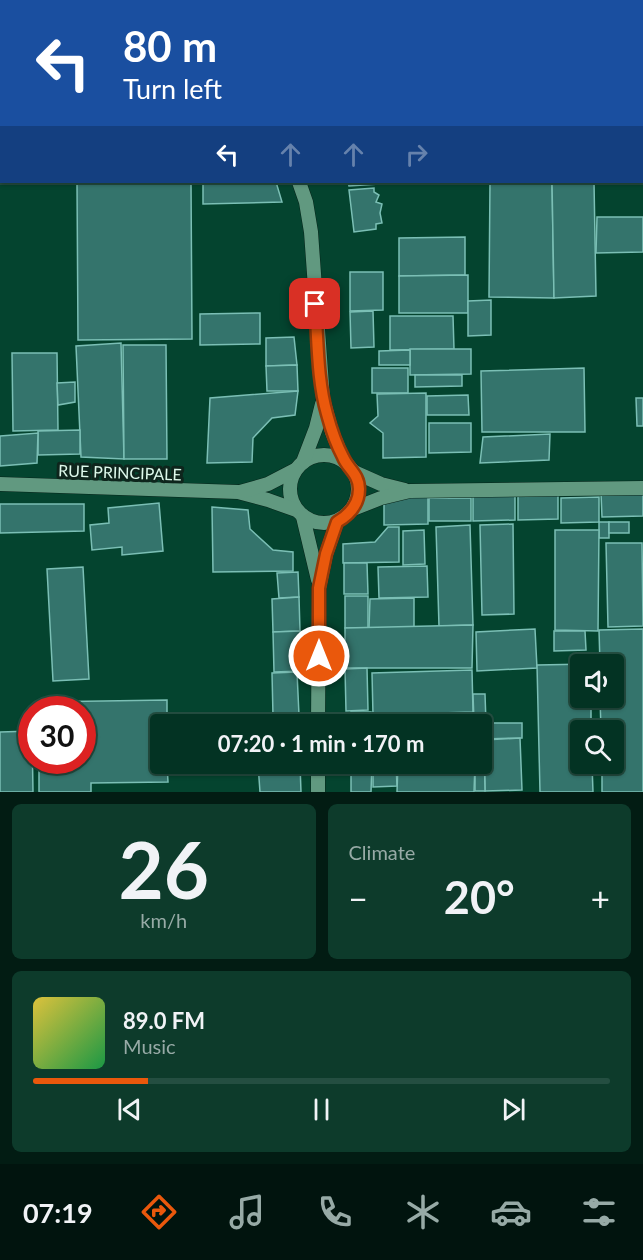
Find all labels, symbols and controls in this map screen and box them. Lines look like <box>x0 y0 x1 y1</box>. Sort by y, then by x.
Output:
text: 80 m <box>123 21 217 71</box>
icon: left <box>24 24 102 102</box>
text: Turn left <box>123 72 222 105</box>
icon: left <box>211 138 244 171</box>
icon: ahead <box>274 138 307 171</box>
icon: ahead <box>337 138 370 171</box>
icon: right <box>400 138 433 171</box>
pin <box>289 278 340 329</box>
icon: arrive <box>298 287 331 320</box>
street label: RUE PRINCIPALE <box>58 460 182 484</box>
position arrow <box>287 624 351 688</box>
map controls <box>570 654 624 774</box>
button: sound <box>570 654 624 708</box>
speed limit sign: 30 <box>18 696 96 774</box>
button: search <box>570 720 624 774</box>
text: 07:20 · 1 min · 170 m <box>218 730 424 757</box>
text: 26 <box>119 822 209 916</box>
text: Climate <box>349 840 415 864</box>
text: 20° <box>444 870 515 924</box>
text: − <box>349 878 368 918</box>
text: + <box>591 878 610 918</box>
text: km/h <box>140 908 187 932</box>
text: 89.0 FM <box>123 1007 205 1034</box>
text: Music <box>123 1034 176 1058</box>
icon: previous <box>113 1093 146 1126</box>
icon: pause <box>305 1093 338 1126</box>
icon: next <box>497 1093 530 1126</box>
icon: directions <box>138 1191 180 1233</box>
icon: music <box>226 1191 268 1233</box>
icon: phone <box>314 1191 356 1233</box>
icon: climate <box>402 1191 444 1233</box>
icon: car <box>490 1191 532 1233</box>
icon: filters <box>578 1191 620 1233</box>
text: 07:19 <box>23 1196 93 1229</box>

